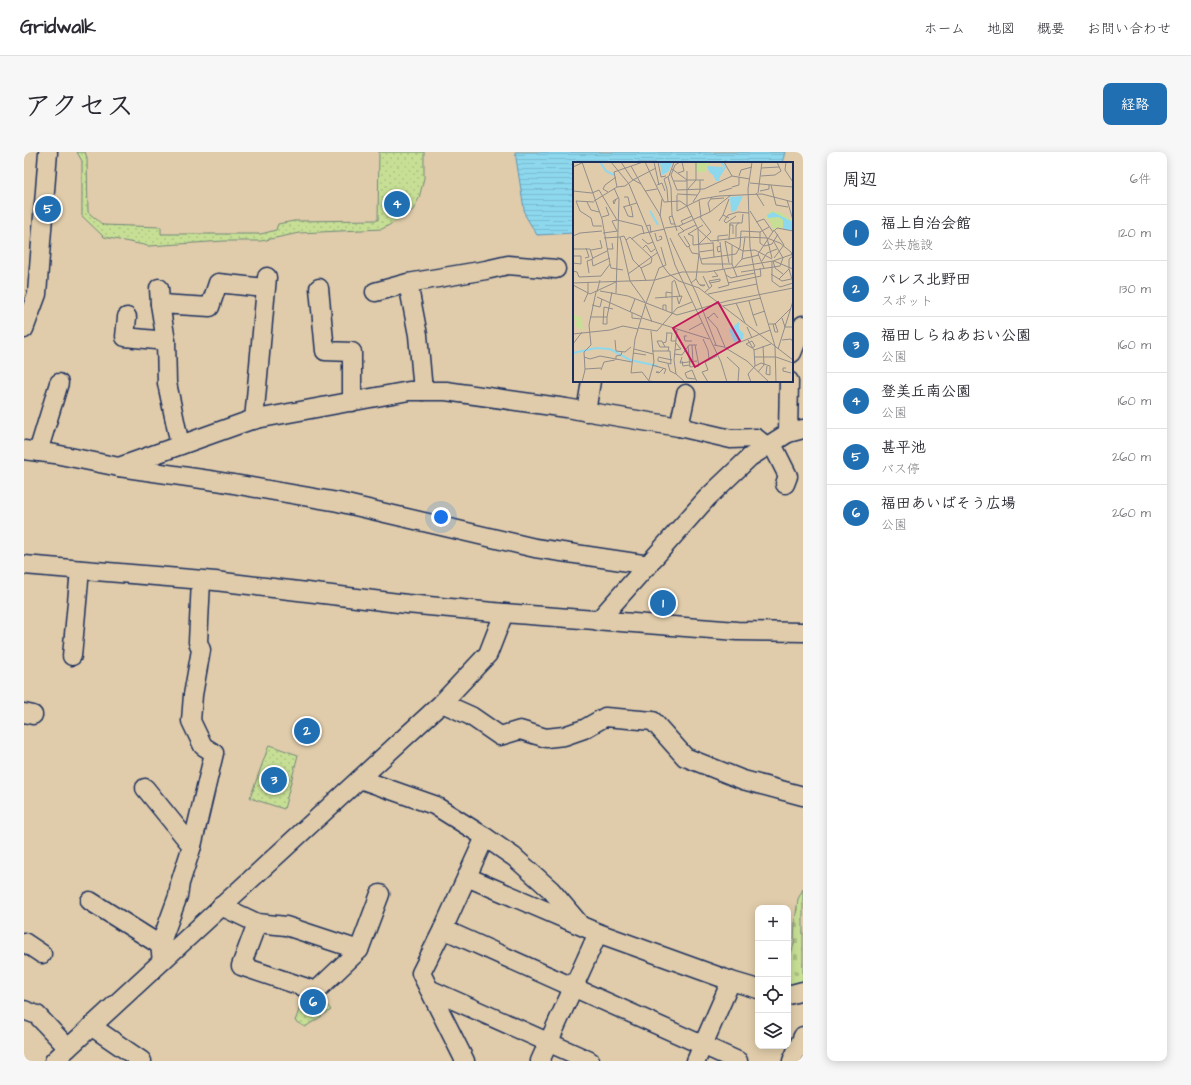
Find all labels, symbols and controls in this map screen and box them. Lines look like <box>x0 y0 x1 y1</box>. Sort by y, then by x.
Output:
text: Gridwalk <box>20 14 96 41</box>
text: ホーム <box>924 19 965 39</box>
text: 地図 <box>987 19 1015 39</box>
text: 概要 <box>1037 19 1065 39</box>
text: お問い合わせ <box>1087 19 1171 39</box>
button: 経路 <box>1103 83 1167 125</box>
text: アクセス <box>24 87 134 126</box>
inset map <box>573 162 793 382</box>
text: 周辺 <box>843 168 877 192</box>
text: 6件 <box>1130 170 1151 188</box>
pin: 4 <box>384 189 410 219</box>
pin: 5 <box>35 194 61 224</box>
text: 福上自治会館 <box>881 213 971 234</box>
text: 1 <box>855 224 857 242</box>
text: 120 m <box>1118 224 1151 242</box>
text: 公共施設 <box>881 236 933 254</box>
text: パレス北野田 <box>881 269 971 290</box>
text: 2 <box>852 280 860 298</box>
text: 130 m <box>1119 280 1151 298</box>
text: スポット <box>881 292 933 310</box>
text: 福田しらねあおい公園 <box>881 325 1031 346</box>
text: 3 <box>853 336 859 354</box>
text: 160 m <box>1118 336 1151 354</box>
text: 公園 <box>881 348 907 366</box>
text: 登美丘南公園 <box>881 381 971 402</box>
text: 4 <box>852 392 860 410</box>
text: 160 m <box>1118 392 1151 410</box>
text: 公園 <box>881 404 907 422</box>
text: 甚平池 <box>881 437 926 458</box>
text: 5 <box>851 448 861 466</box>
text: 260 m <box>1112 448 1151 466</box>
text: バス停 <box>881 460 920 478</box>
text: 福田あいばそう広場 <box>881 493 1016 514</box>
text: 6 <box>852 504 860 522</box>
text: 260 m <box>1112 504 1151 522</box>
your location <box>431 507 451 527</box>
text: 公園 <box>881 516 907 534</box>
pin: 1 <box>650 588 676 618</box>
pin: 2 <box>294 716 320 746</box>
pin: 3 <box>261 765 287 795</box>
map controls <box>755 905 791 1049</box>
button: + <box>755 905 791 941</box>
button: − <box>755 941 791 977</box>
button: locate <box>755 977 791 1013</box>
pin: 6 <box>300 987 326 1017</box>
button: layers <box>755 1013 791 1049</box>

